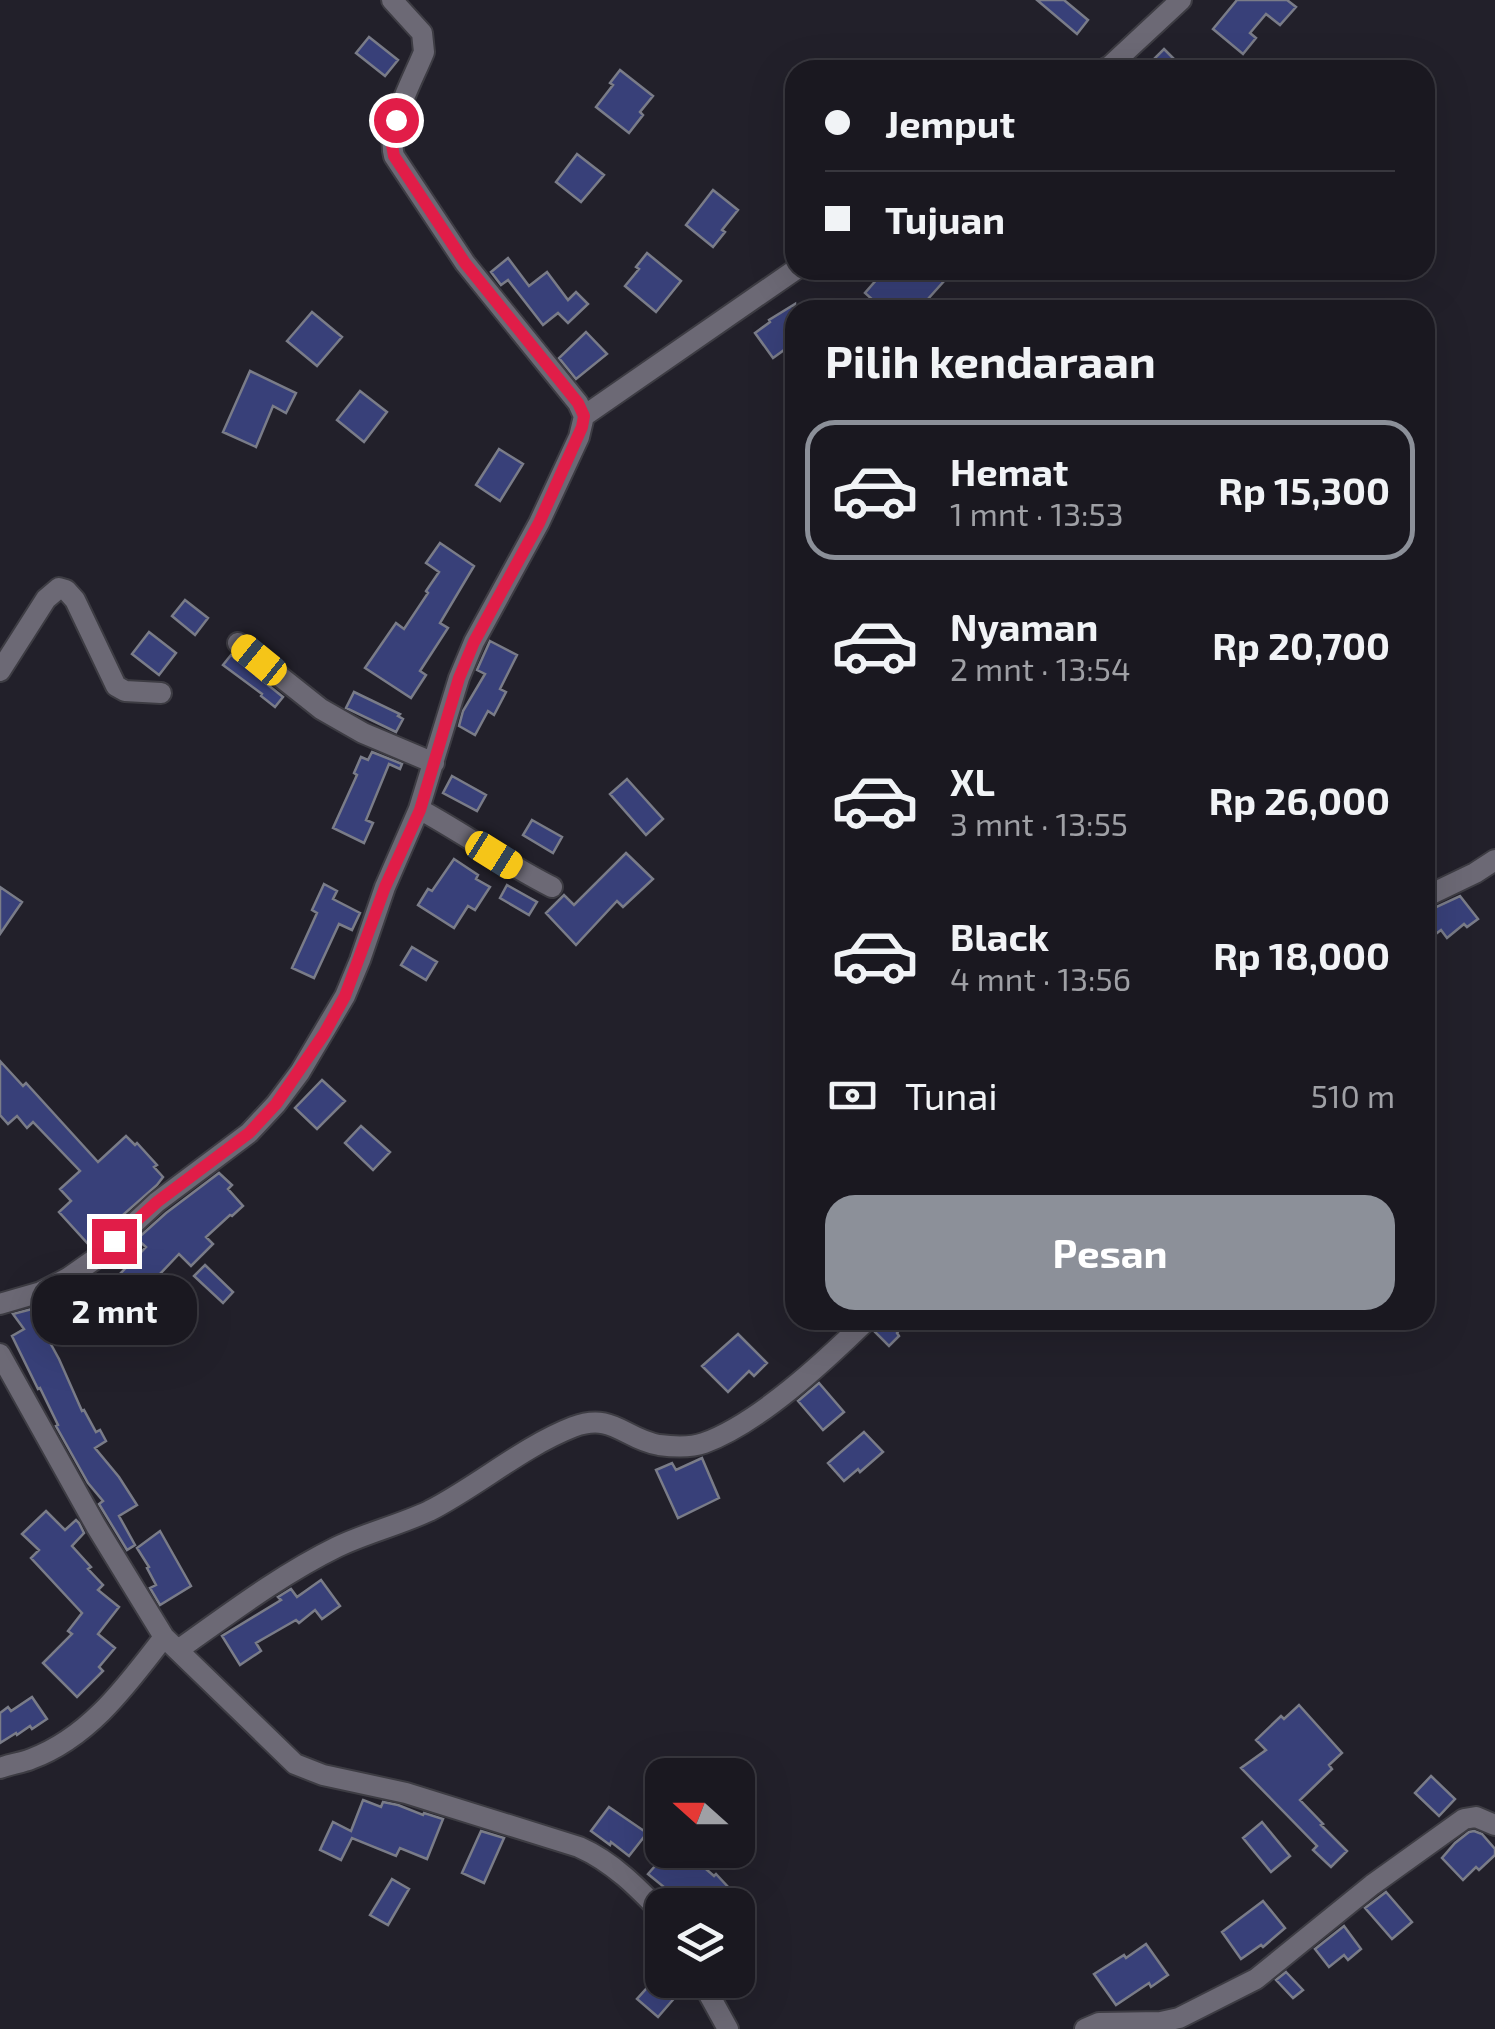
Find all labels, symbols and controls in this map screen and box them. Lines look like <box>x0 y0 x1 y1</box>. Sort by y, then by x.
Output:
route start <box>374 98 419 143</box>
text: Jemput <box>885 100 1015 146</box>
text: Tujuan <box>885 196 1005 242</box>
text: Pilih kendaraan <box>825 333 1156 387</box>
icon: car <box>830 445 920 535</box>
text: Hemat <box>950 448 1068 494</box>
text: Rp 15,300 <box>1218 467 1390 513</box>
text: 1 mnt · 13:53 <box>950 494 1124 532</box>
icon: car <box>830 600 920 690</box>
text: Nyaman <box>950 603 1098 649</box>
text: Rp 20,700 <box>1212 622 1390 668</box>
car <box>226 629 292 691</box>
text: 2 mnt · 13:54 <box>950 649 1131 687</box>
icon: car <box>830 755 920 845</box>
text: XL <box>950 758 995 804</box>
text: Rp 26,000 <box>1209 777 1390 823</box>
text: 3 mnt · 13:55 <box>950 804 1128 842</box>
car <box>461 826 527 884</box>
icon: car <box>830 910 920 1000</box>
text: Black <box>950 913 1049 959</box>
text: Rp 18,000 <box>1213 932 1390 978</box>
text: 4 mnt · 13:56 <box>950 959 1131 997</box>
icon: cash <box>825 1068 880 1123</box>
text: Tunai <box>905 1072 998 1118</box>
text: 510 m <box>1311 1076 1395 1114</box>
button: Pesan <box>825 1195 1395 1310</box>
route end <box>92 1219 137 1264</box>
callout: 2 mnt <box>32 1276 196 1346</box>
text: 2 mnt <box>71 1291 158 1329</box>
north arrow <box>645 1758 755 1868</box>
map controls <box>645 1758 755 1998</box>
button: layers <box>645 1888 755 1998</box>

